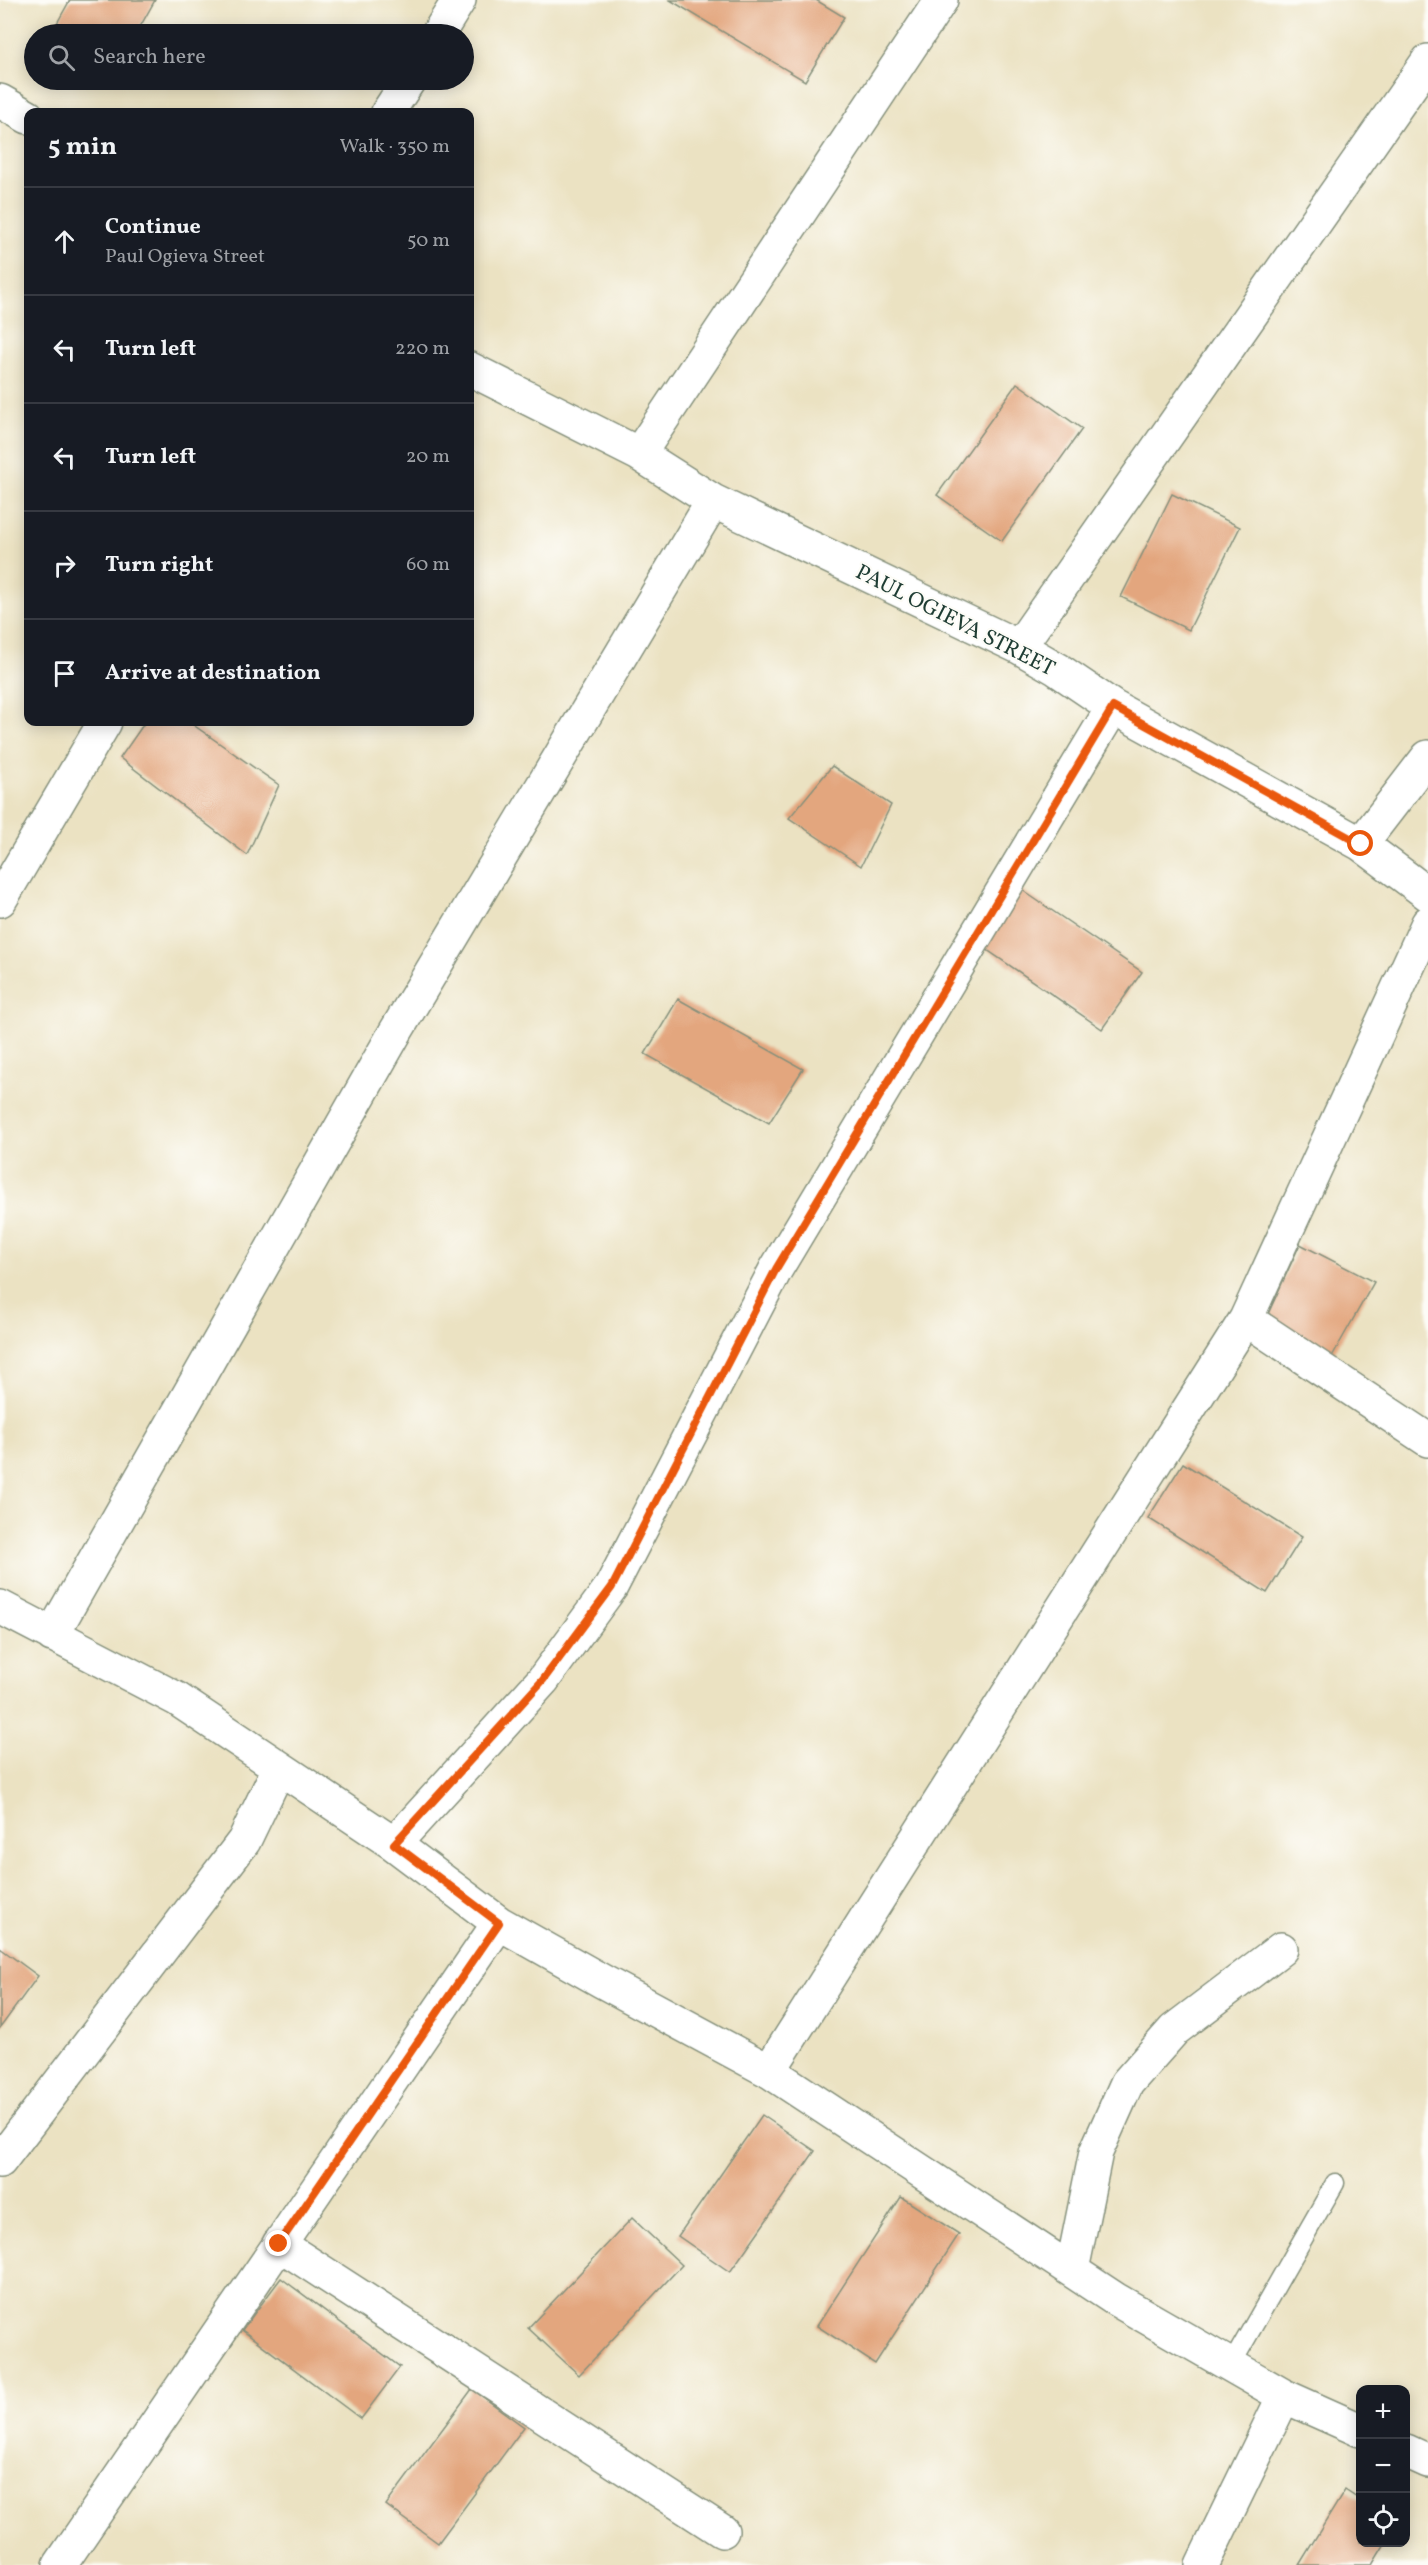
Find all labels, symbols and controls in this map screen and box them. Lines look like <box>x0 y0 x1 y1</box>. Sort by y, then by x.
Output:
search box <box>24 24 474 90</box>
icon: search <box>45 41 78 74</box>
text: Search here <box>93 42 206 73</box>
text: 5 min <box>48 129 117 165</box>
text: Walk · 350 m <box>339 133 450 161</box>
text: Continue <box>105 212 201 243</box>
icon: ahead <box>48 225 81 258</box>
text: 50 m <box>407 227 450 255</box>
text: Paul Ogieva Street <box>105 243 265 271</box>
icon: left <box>48 333 81 366</box>
text: Turn left <box>105 334 196 365</box>
text: 220 m <box>395 335 450 363</box>
icon: left <box>48 441 81 474</box>
text: Turn left <box>105 442 196 473</box>
text: 20 m <box>406 443 450 471</box>
icon: right <box>48 549 81 582</box>
text: Turn right <box>105 550 213 581</box>
text: 60 m <box>406 551 450 579</box>
street label: PAUL OGIEVA STREET <box>850 557 1060 685</box>
icon: arrive <box>48 657 81 690</box>
text: Arrive at destination <box>105 658 321 689</box>
route start <box>1347 830 1373 856</box>
route end <box>265 2230 291 2256</box>
map controls <box>1356 2385 1410 2547</box>
button: + <box>1356 2385 1410 2439</box>
button: − <box>1356 2439 1410 2493</box>
button: locate <box>1356 2493 1410 2547</box>

